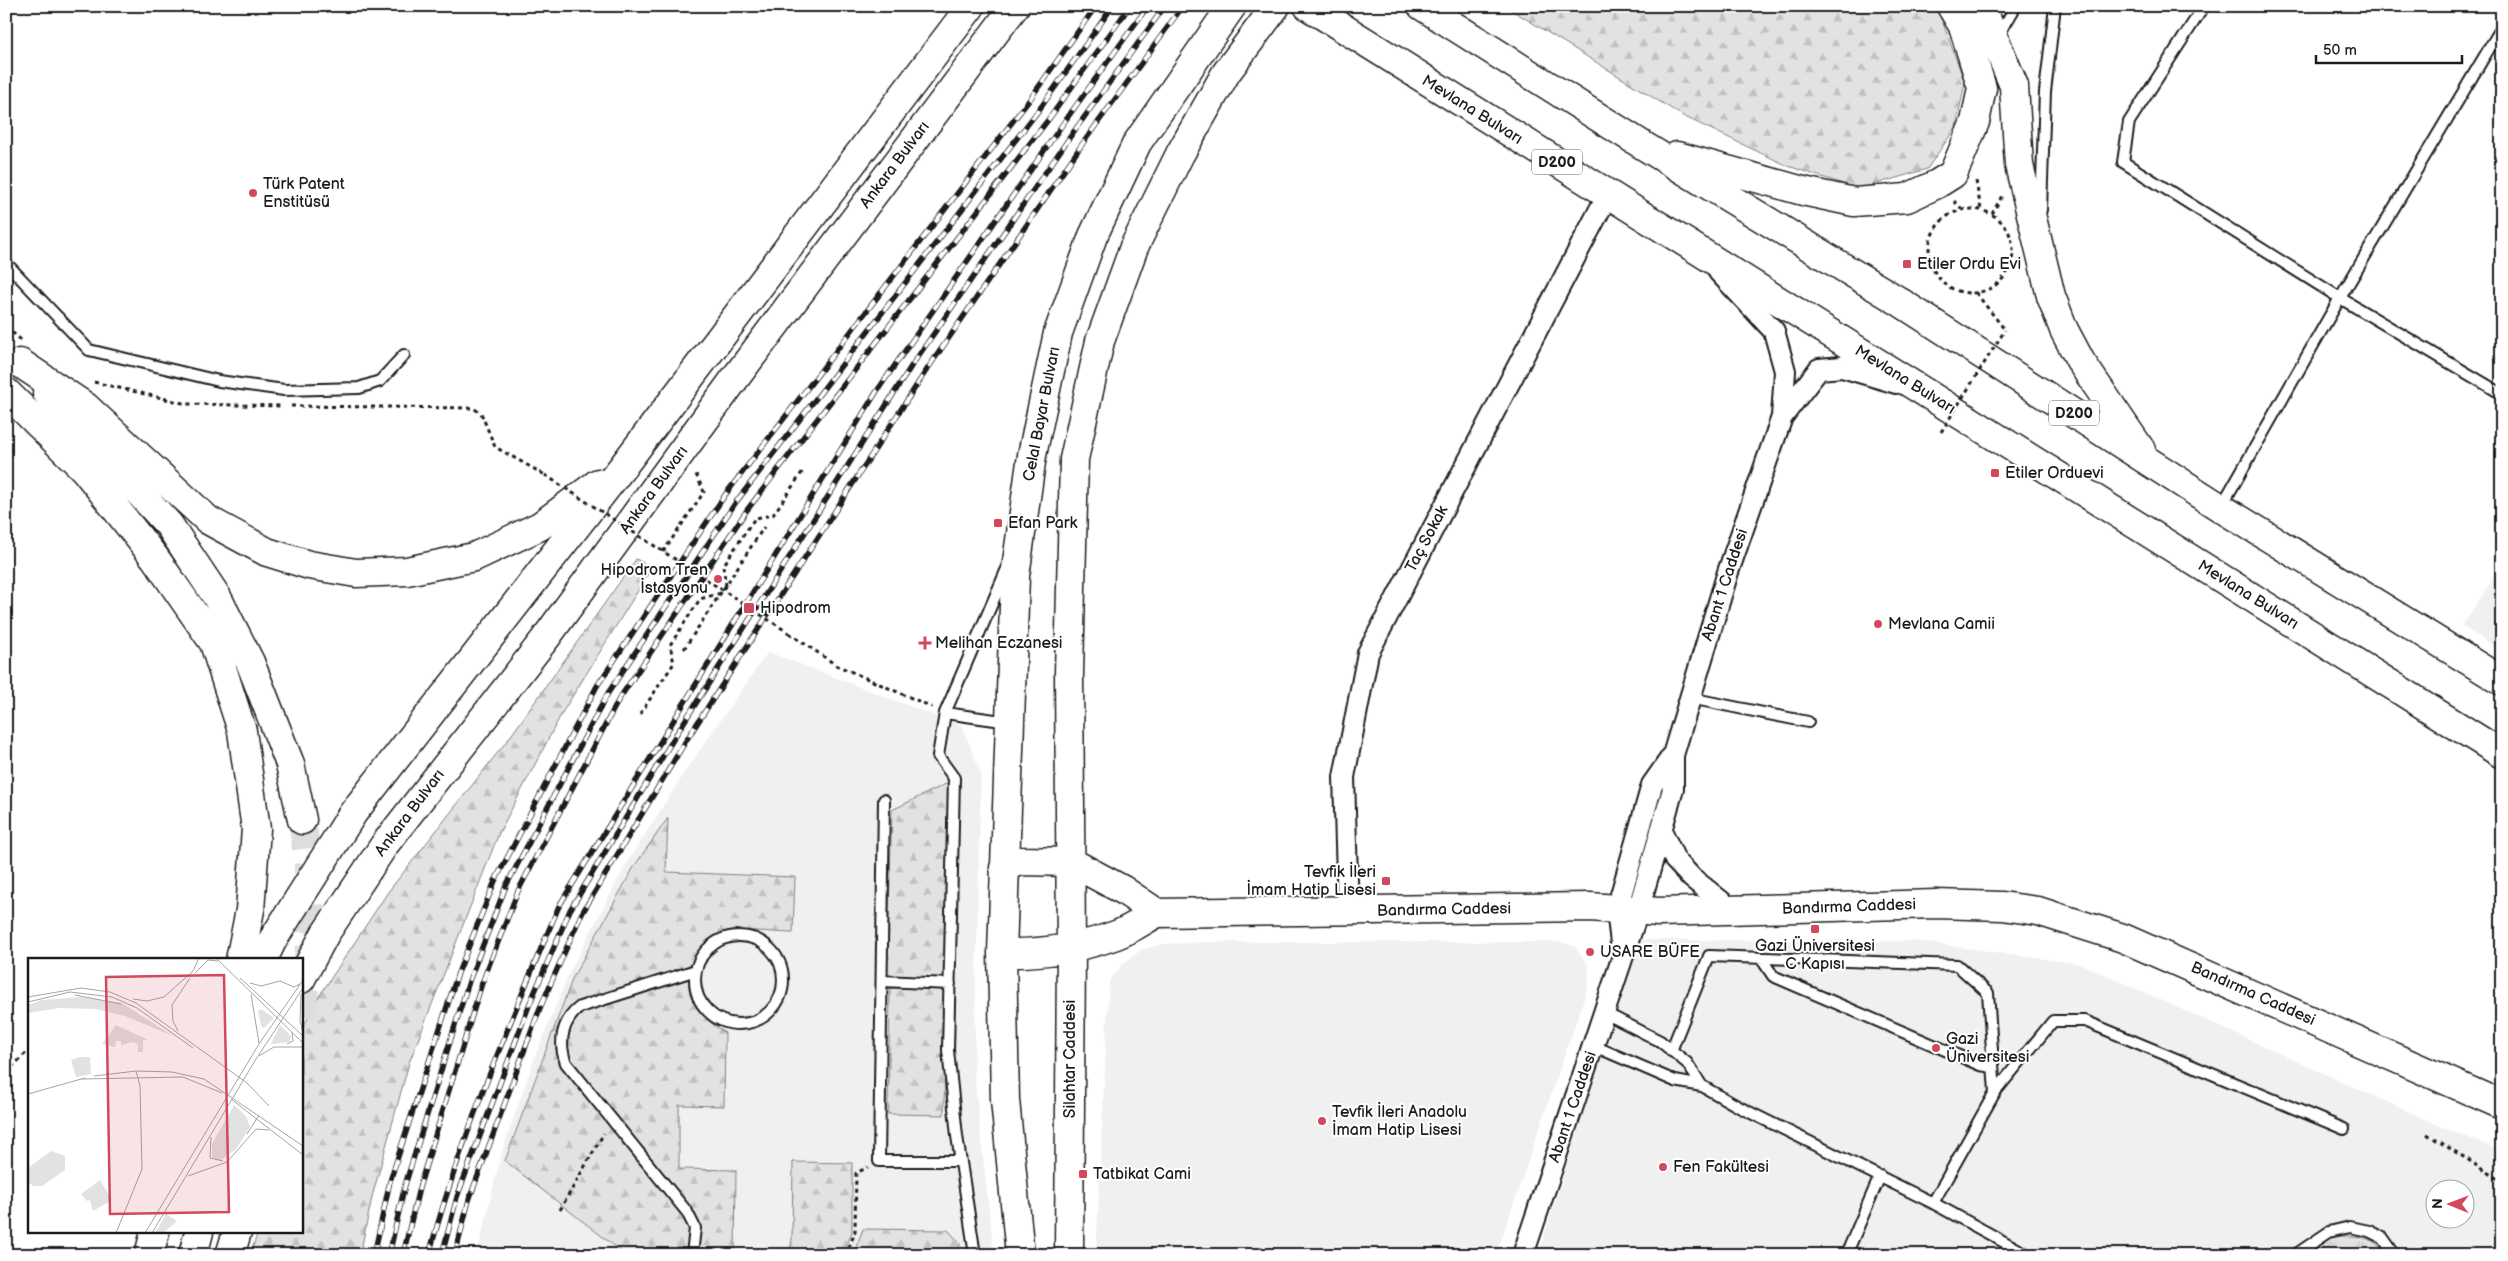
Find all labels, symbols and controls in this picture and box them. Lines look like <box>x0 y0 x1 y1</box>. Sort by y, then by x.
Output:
scale bar <box>2316 32 2462 64</box>
text: 50 m <box>2323 41 2357 60</box>
street label: Mevlana Bulvarı <box>1418 71 1526 149</box>
street label: Ankara Bulvarı <box>856 118 934 212</box>
road number: D200 <box>1532 150 1582 174</box>
place label: Türk Patent Enstitüsü <box>263 175 345 212</box>
marker: Türk Patent Enstitüsü <box>247 187 259 199</box>
place label: Etiler Ordu Evi <box>1917 255 2021 274</box>
marker: Etiler Ordu Evi <box>1901 258 1913 270</box>
street label: Mevlana Bulvarı <box>1851 341 1959 419</box>
street label: Celal Bayar Bulvarı <box>1020 345 1064 483</box>
road number: D200 <box>2049 400 2099 426</box>
street label: Ankara Bulvarı <box>616 442 692 538</box>
place label: Etiler Orduevi <box>2005 464 2104 483</box>
marker: Etiler Orduevi <box>1989 467 2001 479</box>
street label: Taç Sokak <box>1402 502 1453 576</box>
place label: Efan Park <box>1008 514 1078 533</box>
marker: Efan Park <box>992 517 1004 529</box>
street label: Abant 1 Caddesi <box>1698 527 1752 643</box>
street label: Mevlana Bulvarı <box>2194 556 2302 634</box>
place label: Hipodrom Tren İstasyonu <box>601 561 708 598</box>
marker: Hipodrom Tren İstasyonu <box>712 573 724 585</box>
place label: Hipodrom <box>760 599 831 618</box>
marker: Hipodrom <box>742 601 756 615</box>
place label: Mevlana Camii <box>1888 615 1995 634</box>
marker: Mevlana Camii <box>1872 618 1884 630</box>
place label: Melihan Eczanesi <box>935 634 1063 653</box>
marker: Melihan Eczanesi <box>919 637 931 649</box>
street label: Ankara Bulvarı <box>371 766 449 860</box>
place label: Tevfik İleri İmam Hatip Lisesi <box>1247 861 1376 900</box>
marker: Tevfik İleri İmam Hatip Lisesi <box>1380 875 1392 887</box>
street label: Bandırma Caddesi <box>1782 895 1916 919</box>
street label: Bandırma Caddesi <box>1377 899 1511 921</box>
marker: Gazi Üniversitesi C Kapısı <box>1809 923 1821 935</box>
place label: Gazi Üniversitesi C Kapısı <box>1755 935 1875 974</box>
place label: USARE BÜFE <box>1600 941 1700 962</box>
marker: USARE BÜFE <box>1584 946 1596 958</box>
inset map <box>28 958 302 1234</box>
street label: Bandırma Caddesi <box>2188 958 2318 1030</box>
street label: Silahtar Caddesi <box>1061 1000 1080 1118</box>
place label: Gazi Üniversitesi <box>1946 1030 2029 1067</box>
marker: Gazi Üniversitesi <box>1930 1042 1942 1054</box>
street label: Abant 1 Caddesi <box>1545 1049 1601 1165</box>
place label: Tevfik İleri Anadolu İmam Hatip Lisesi <box>1332 1101 1467 1140</box>
marker: Tevfik İleri Anadolu İmam Hatip Lisesi <box>1316 1115 1328 1127</box>
place label: Fen Fakültesi <box>1673 1158 1769 1177</box>
marker: Fen Fakültesi <box>1657 1161 1669 1173</box>
place label: Tatbikat Cami <box>1093 1165 1191 1184</box>
marker: Tatbikat Cami <box>1077 1168 1089 1180</box>
north arrow <box>2426 1178 2476 1228</box>
text: N <box>2429 1198 2446 1209</box>

